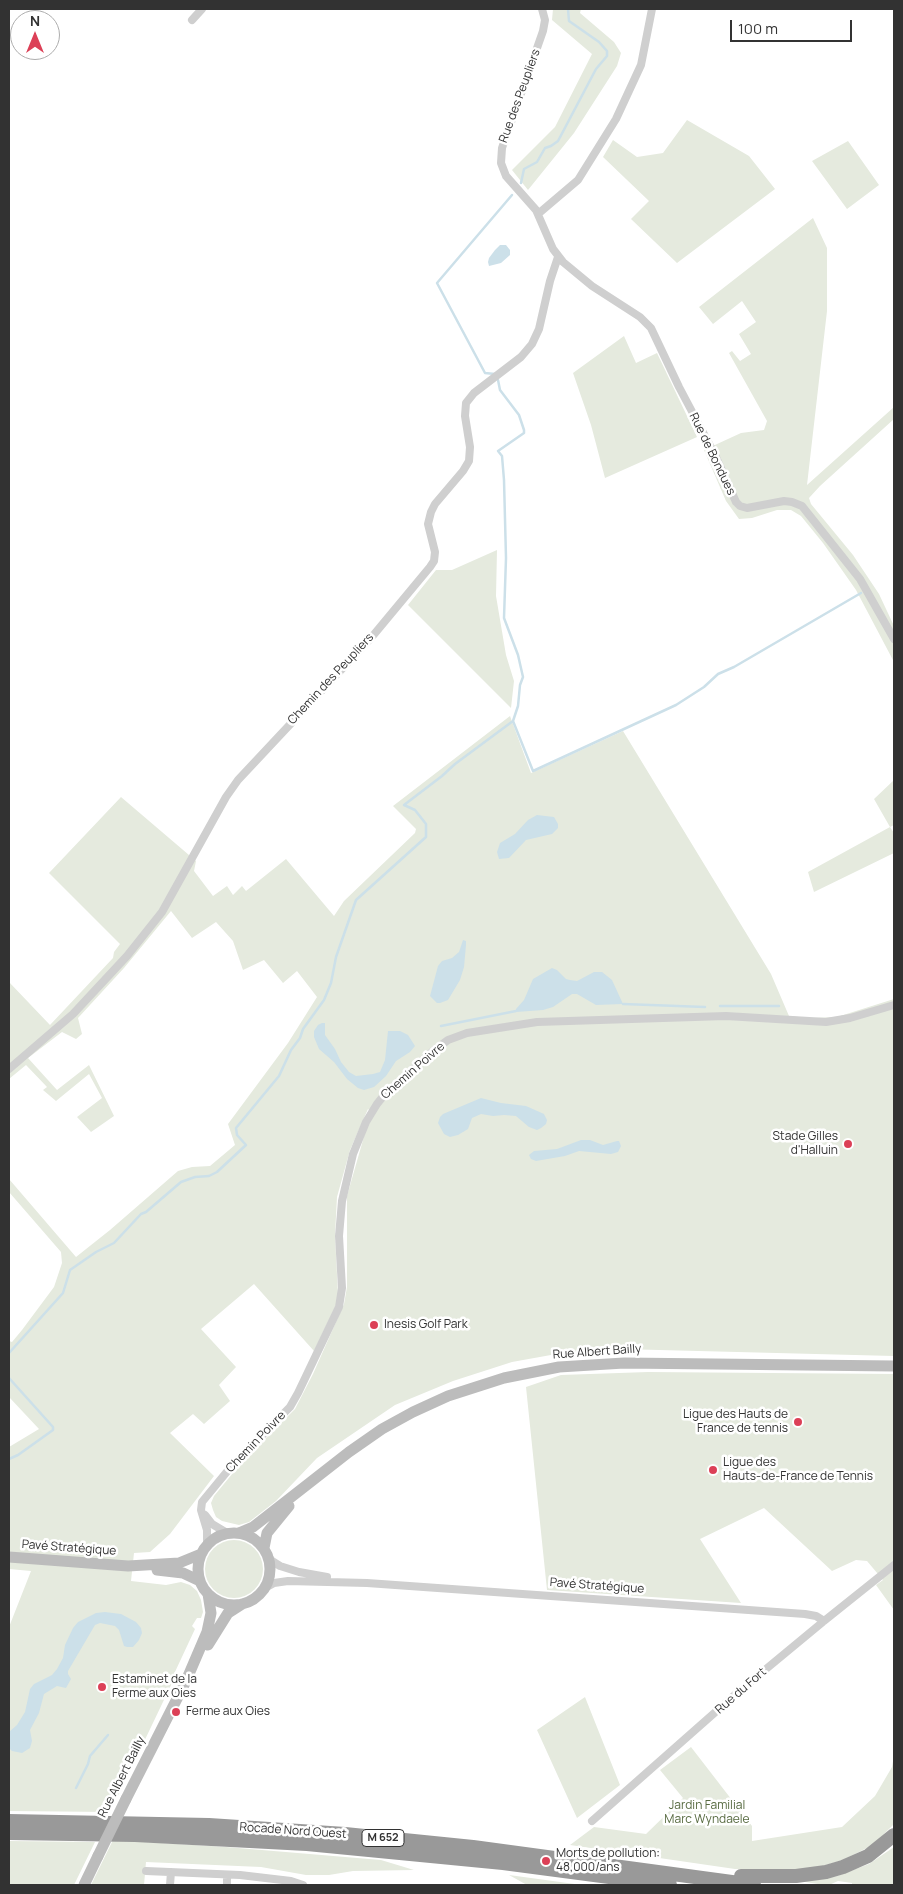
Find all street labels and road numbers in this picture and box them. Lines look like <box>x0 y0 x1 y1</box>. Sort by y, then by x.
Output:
street label: Rue des Peupliers <box>496 47 544 145</box>
street label: Rue de Bondues <box>686 411 738 497</box>
street label: Chemin des Peupliers <box>285 630 377 728</box>
street label: Chemin Poivre <box>378 1039 448 1103</box>
street label: Rue Albert Bailly <box>552 1342 642 1362</box>
street label: Chemin Poivre <box>223 1408 289 1476</box>
street label: Pavé Stratégique <box>21 1538 117 1558</box>
street label: Pavé Stratégique <box>549 1576 645 1596</box>
street label: Rue du Fort <box>713 1665 769 1717</box>
street label: Rue Albert Bailly <box>95 1734 149 1820</box>
street label: Rocade Nord Ouest <box>239 1820 347 1842</box>
road number: M 652 <box>362 1830 404 1846</box>

